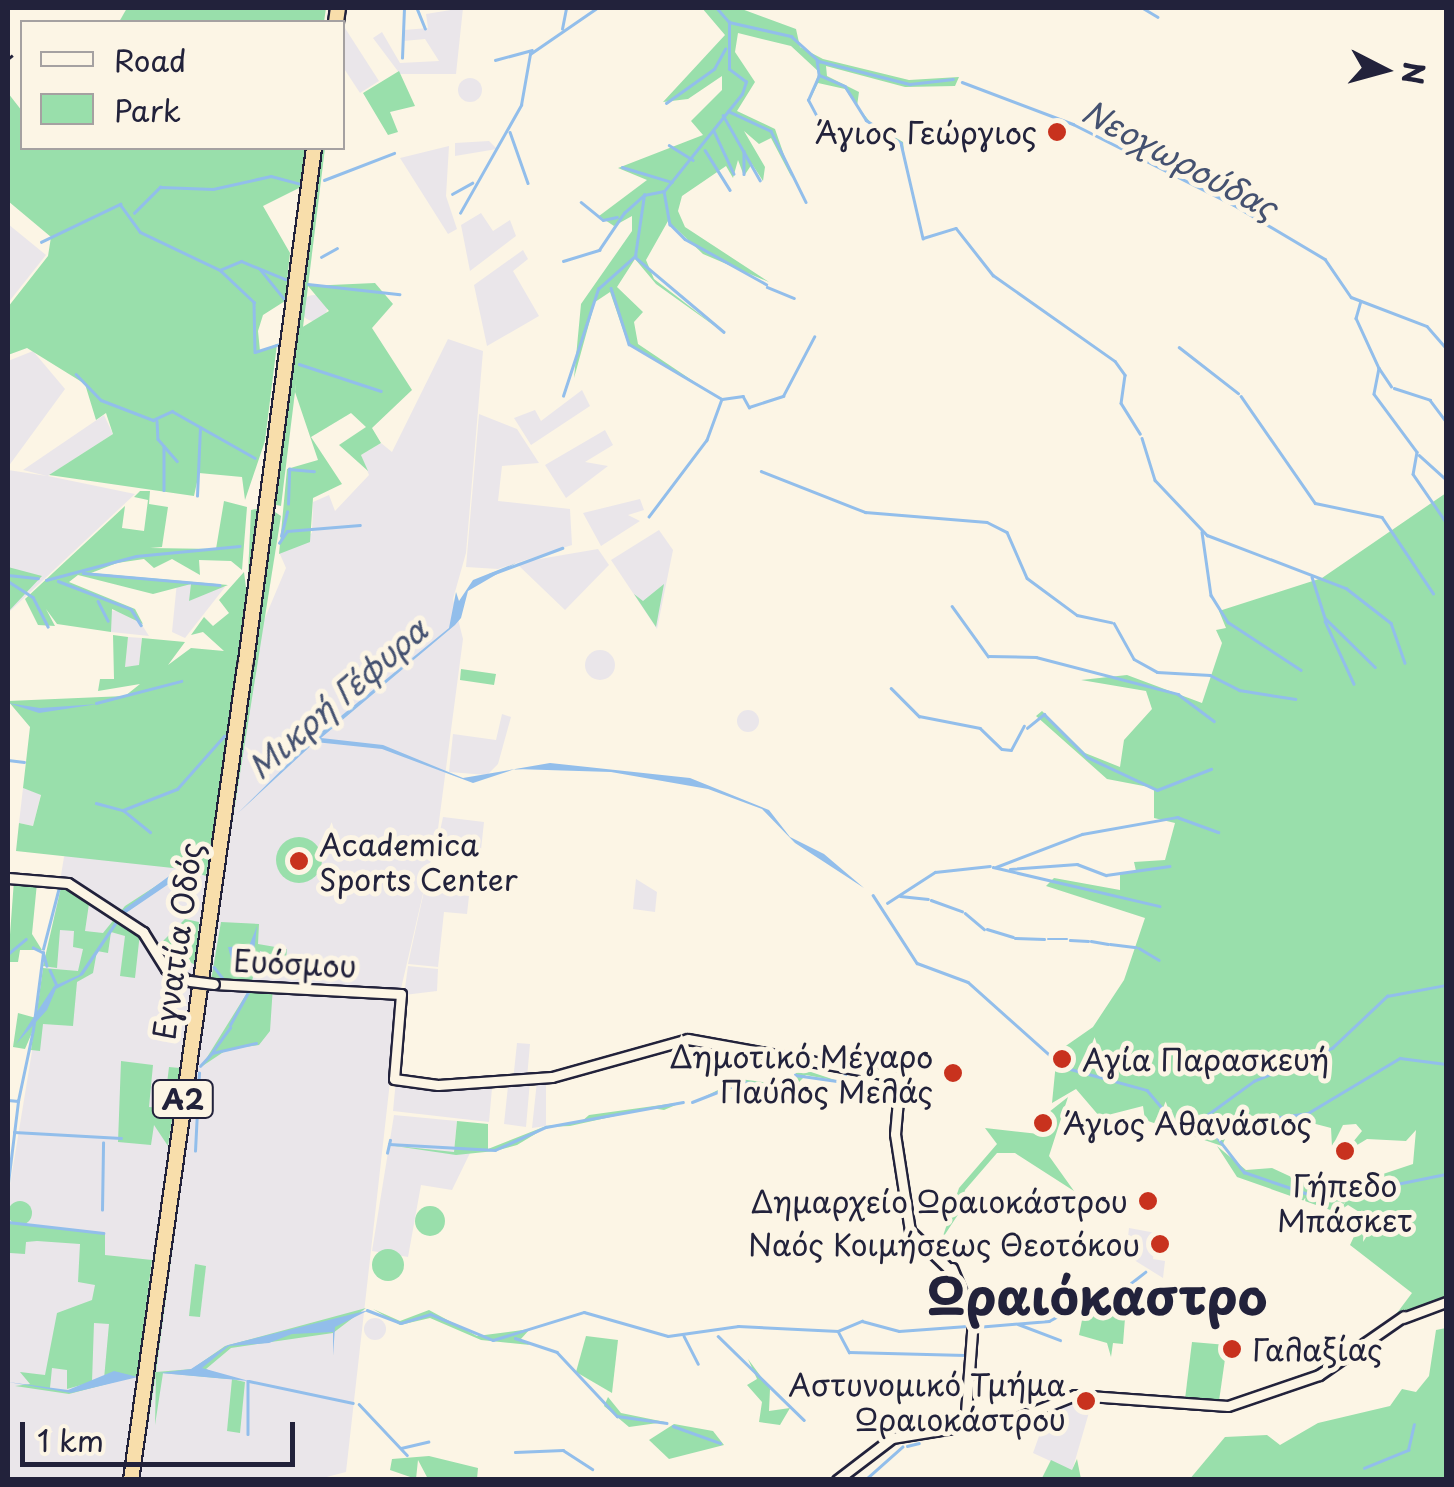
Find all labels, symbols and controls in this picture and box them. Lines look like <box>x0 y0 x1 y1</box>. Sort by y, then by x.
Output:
legend <box>20 20 345 150</box>
north arrow <box>1334 20 1434 120</box>
text: Road <box>114 37 187 82</box>
text: N <box>1392 60 1437 86</box>
text: Park <box>114 87 181 132</box>
water label: Νεοχωρούδας <box>1076 92 1284 226</box>
place label: Άγιος Γεώργιος <box>814 114 1037 150</box>
marker: Άγιος Γεώργιος <box>1046 121 1068 143</box>
water label: Μικρή Γέφυρα <box>240 610 434 786</box>
place label: Academica Sports Center <box>319 826 520 896</box>
street label: Εγνατία Οδός <box>145 841 209 1041</box>
marker: Academica Sports Center <box>288 850 310 872</box>
street label: Ευόσμου <box>232 942 358 984</box>
place label: Δημοτικό Μέγαρο Παύλος Μελάς <box>668 1038 933 1108</box>
place label: Αγία Παρασκευή <box>1082 1041 1329 1077</box>
marker: Αγία Παρασκευή <box>1051 1048 1073 1070</box>
marker: Δημοτικό Μέγαρο Παύλος Μελάς <box>942 1062 964 1084</box>
road number: Α2 <box>150 1076 216 1122</box>
place label: Άγιος Αθανάσιος <box>1063 1105 1311 1141</box>
marker: Άγιος Αθανάσιος <box>1032 1112 1054 1134</box>
marker: Γήπεδο Μπάσκετ <box>1334 1140 1356 1162</box>
place label: Γήπεδο Μπάσκετ <box>1277 1167 1413 1238</box>
place label: Δημαρχείο Ωραιοκάστρου <box>749 1183 1128 1219</box>
marker: Δημαρχείο Ωραιοκάστρου <box>1137 1190 1159 1212</box>
place label: Ναός Κοιμήσεως Θεοτόκου <box>747 1226 1140 1262</box>
marker: Ναός Κοιμήσεως Θεοτόκου <box>1149 1233 1171 1255</box>
district label: Ωραιόκαστρο <box>927 1265 1267 1325</box>
place label: Γαλαξίας <box>1252 1331 1383 1367</box>
marker: Γαλαξίας <box>1221 1338 1243 1360</box>
place label: Αστυνομικό Τμήμα Ωραιοκάστρου <box>788 1366 1066 1436</box>
marker: Αστυνομικό Τμήμα Ωραιοκάστρου <box>1075 1390 1097 1412</box>
scale bar <box>25 1402 300 1464</box>
text: 1 km <box>37 1417 104 1462</box>

